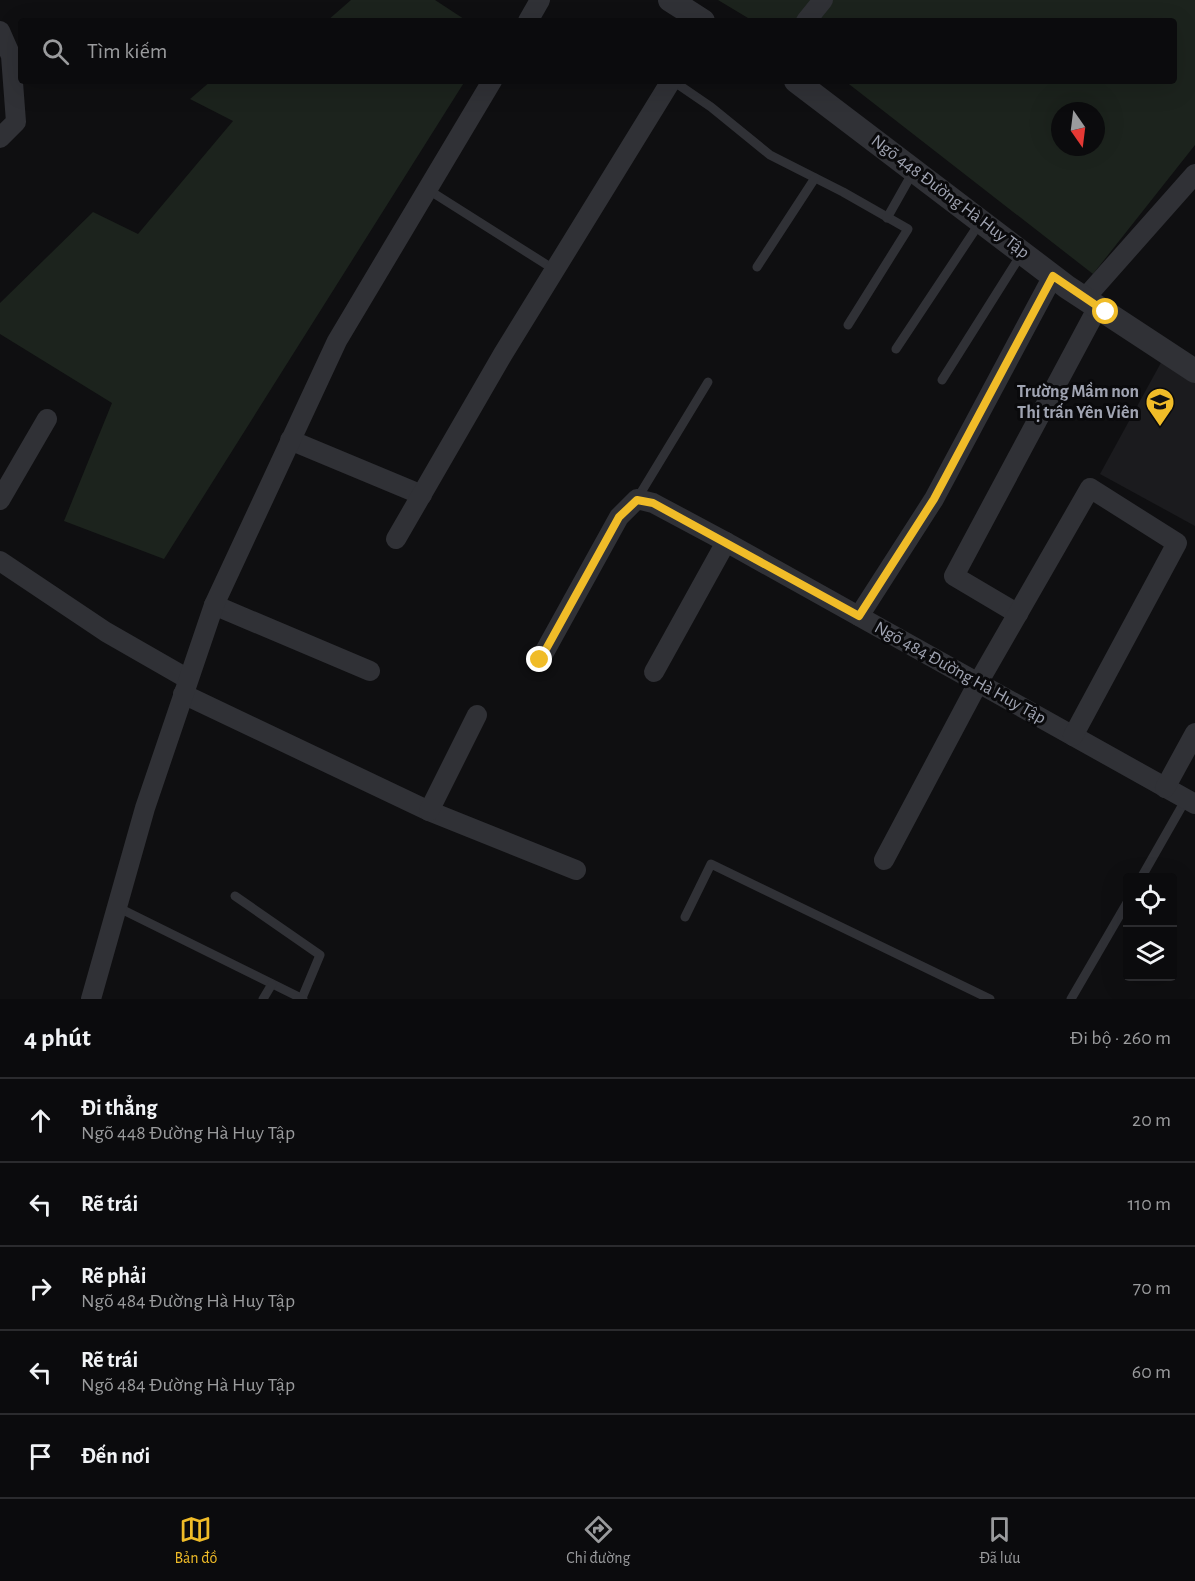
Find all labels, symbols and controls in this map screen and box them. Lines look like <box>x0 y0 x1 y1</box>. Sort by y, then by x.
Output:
search box <box>18 18 1177 84</box>
icon: search <box>39 35 72 68</box>
text: Tìm kiếm <box>87 40 167 62</box>
north arrow <box>1051 102 1105 156</box>
street label: Ngõ 448 Đường Hà Huy Tập <box>868 132 1032 262</box>
route start <box>1092 298 1118 324</box>
place label: Trường Mầm non Thị trấn Yên Viên <box>1017 381 1139 422</box>
school or university icon: Trường Mầm non Thị trấn Yên Viên <box>1144 386 1176 428</box>
street label: Ngõ 484 Đường Hà Huy Tập <box>871 618 1049 728</box>
route end <box>526 646 552 672</box>
map controls <box>1123 873 1177 981</box>
button: locate <box>1123 873 1177 927</box>
button: layers <box>1123 927 1177 981</box>
text: 4 phút <box>24 1025 91 1051</box>
text: Đi bộ · 260 m <box>1070 1028 1171 1048</box>
text: Đi thẳng <box>81 1097 157 1119</box>
icon: ahead <box>24 1104 57 1137</box>
text: 20 m <box>1132 1110 1171 1130</box>
text: Ngõ 448 Đường Hà Huy Tập <box>81 1123 295 1143</box>
icon: left <box>24 1188 57 1221</box>
text: Rẽ trái <box>81 1193 138 1215</box>
text: 110 m <box>1127 1194 1171 1214</box>
text: Rẽ phải <box>81 1265 146 1287</box>
icon: right <box>24 1272 57 1305</box>
text: 70 m <box>1133 1278 1171 1298</box>
text: Ngõ 484 Đường Hà Huy Tập <box>81 1291 295 1311</box>
text: Rẽ trái <box>81 1349 138 1371</box>
icon: left <box>24 1356 57 1389</box>
text: 60 m <box>1132 1362 1171 1382</box>
text: Ngõ 484 Đường Hà Huy Tập <box>81 1375 295 1395</box>
icon: arrive <box>24 1440 57 1473</box>
text: Đến nơi <box>81 1445 150 1467</box>
tab: Bản đồ <box>174 1513 217 1568</box>
tab: Chỉ đường <box>566 1513 630 1568</box>
tab: Đã lưu <box>979 1513 1021 1568</box>

